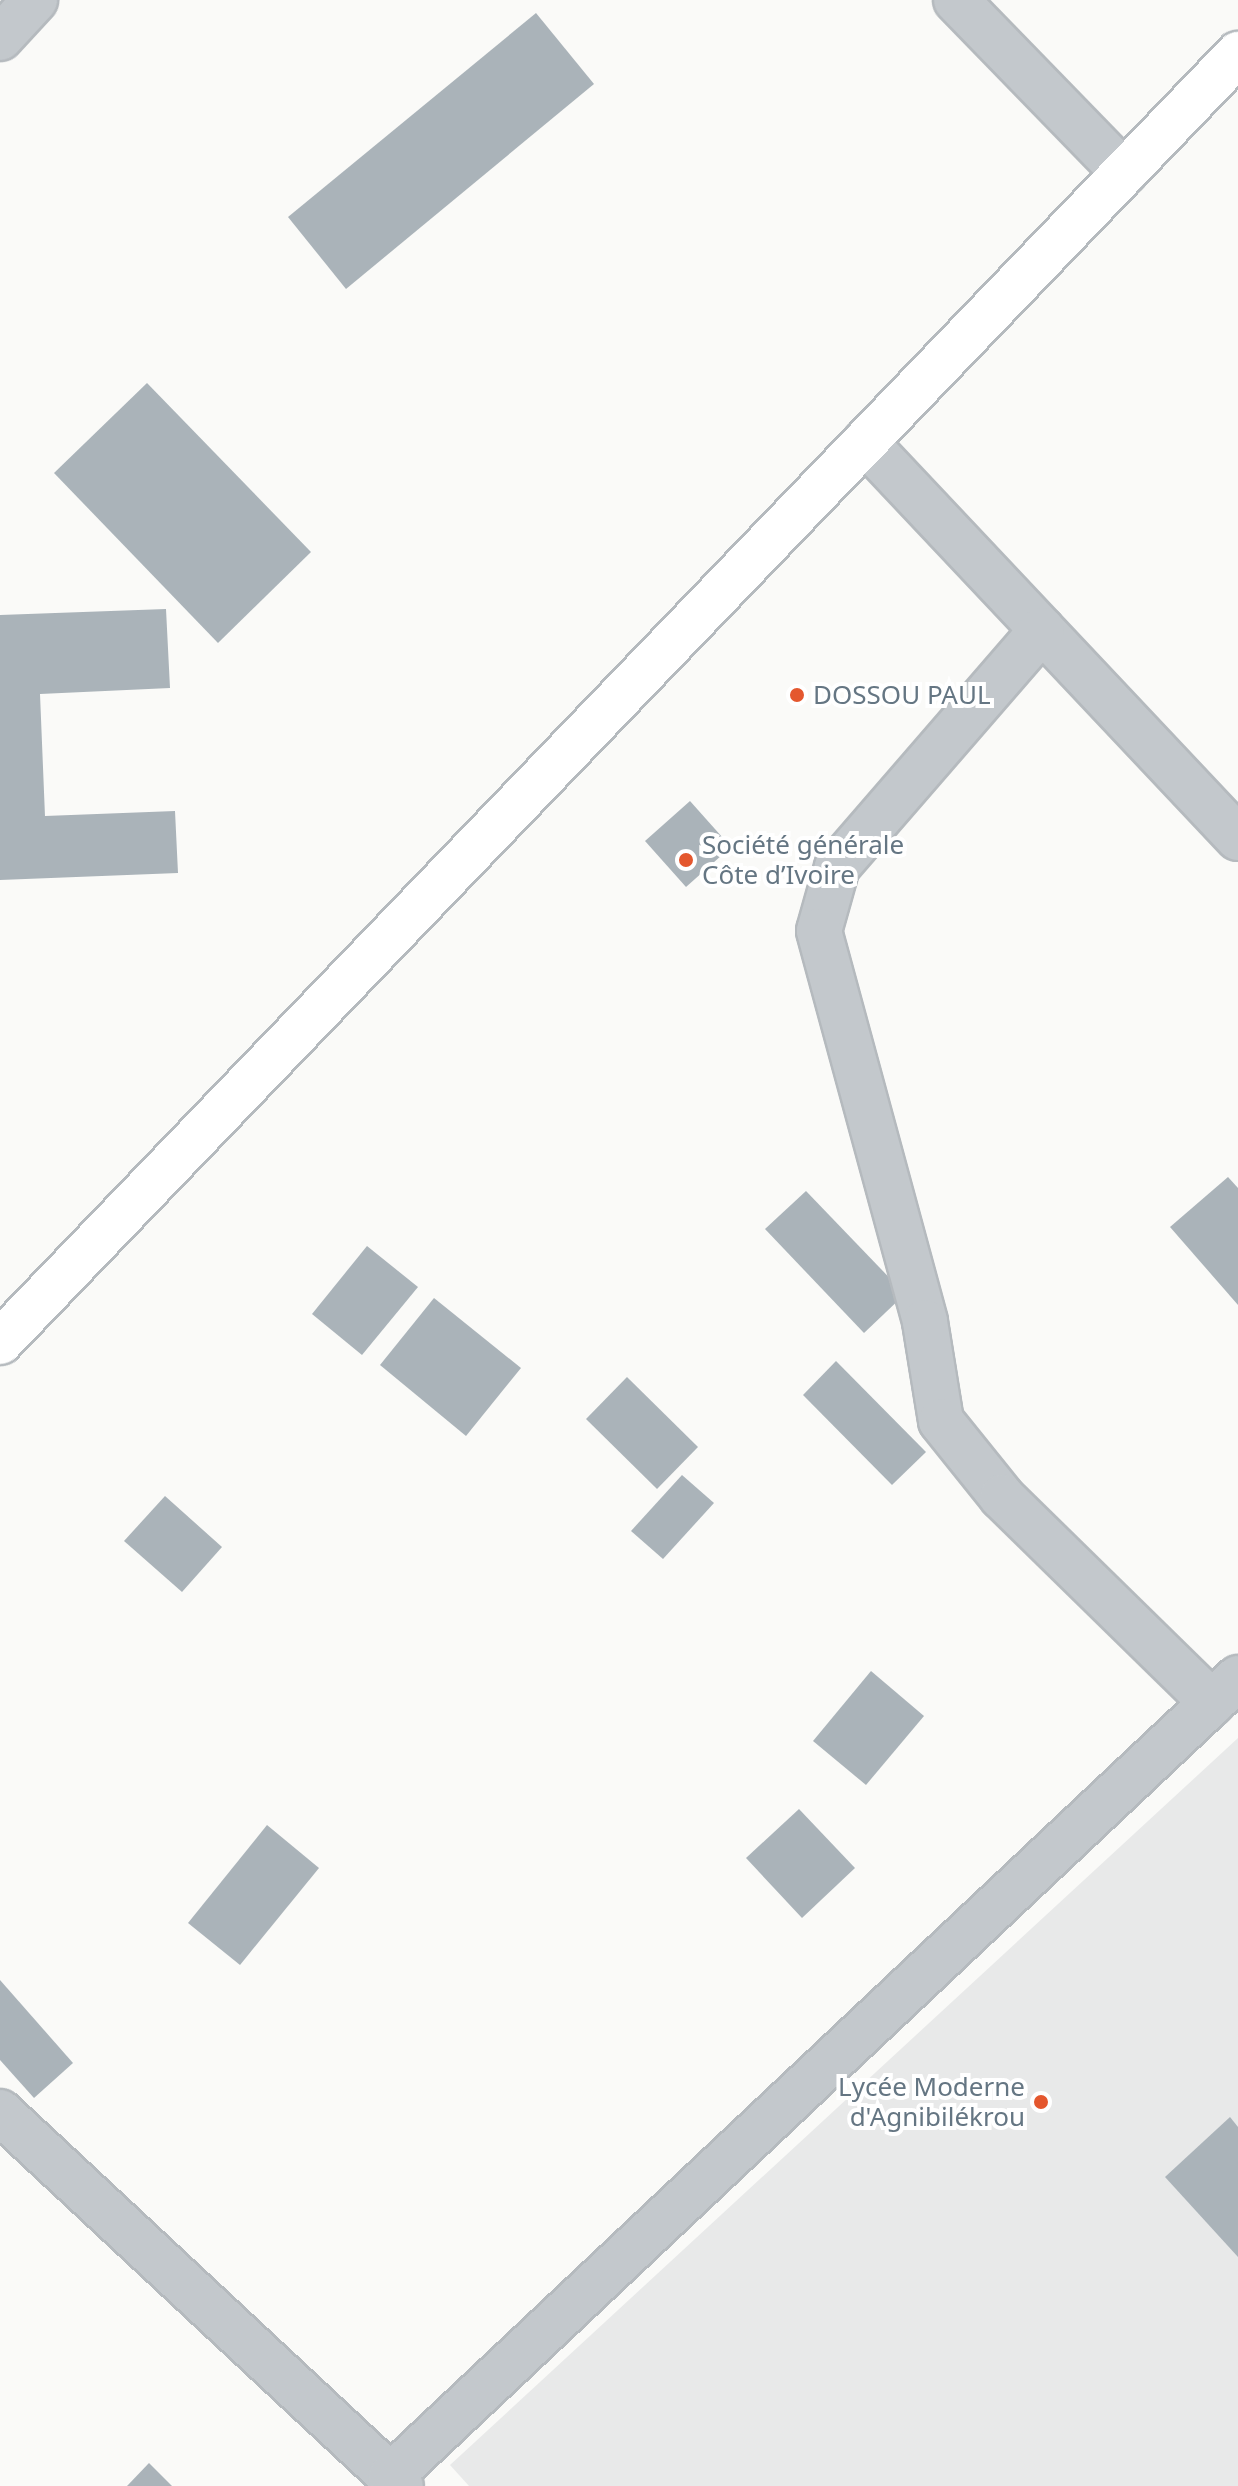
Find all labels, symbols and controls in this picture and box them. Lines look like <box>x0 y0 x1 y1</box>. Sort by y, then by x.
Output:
place label: DOSSOU PAUL <box>813 679 991 711</box>
marker: DOSSOU PAUL <box>788 686 806 704</box>
place label: Société générale Côte d’Ivoire <box>702 829 904 890</box>
marker: Société générale Côte d’Ivoire <box>677 851 695 869</box>
place label: Lycée Moderne d'Agnibilékrou <box>838 2071 1025 2132</box>
marker: Lycée Moderne d'Agnibilékrou <box>1032 2093 1050 2111</box>

